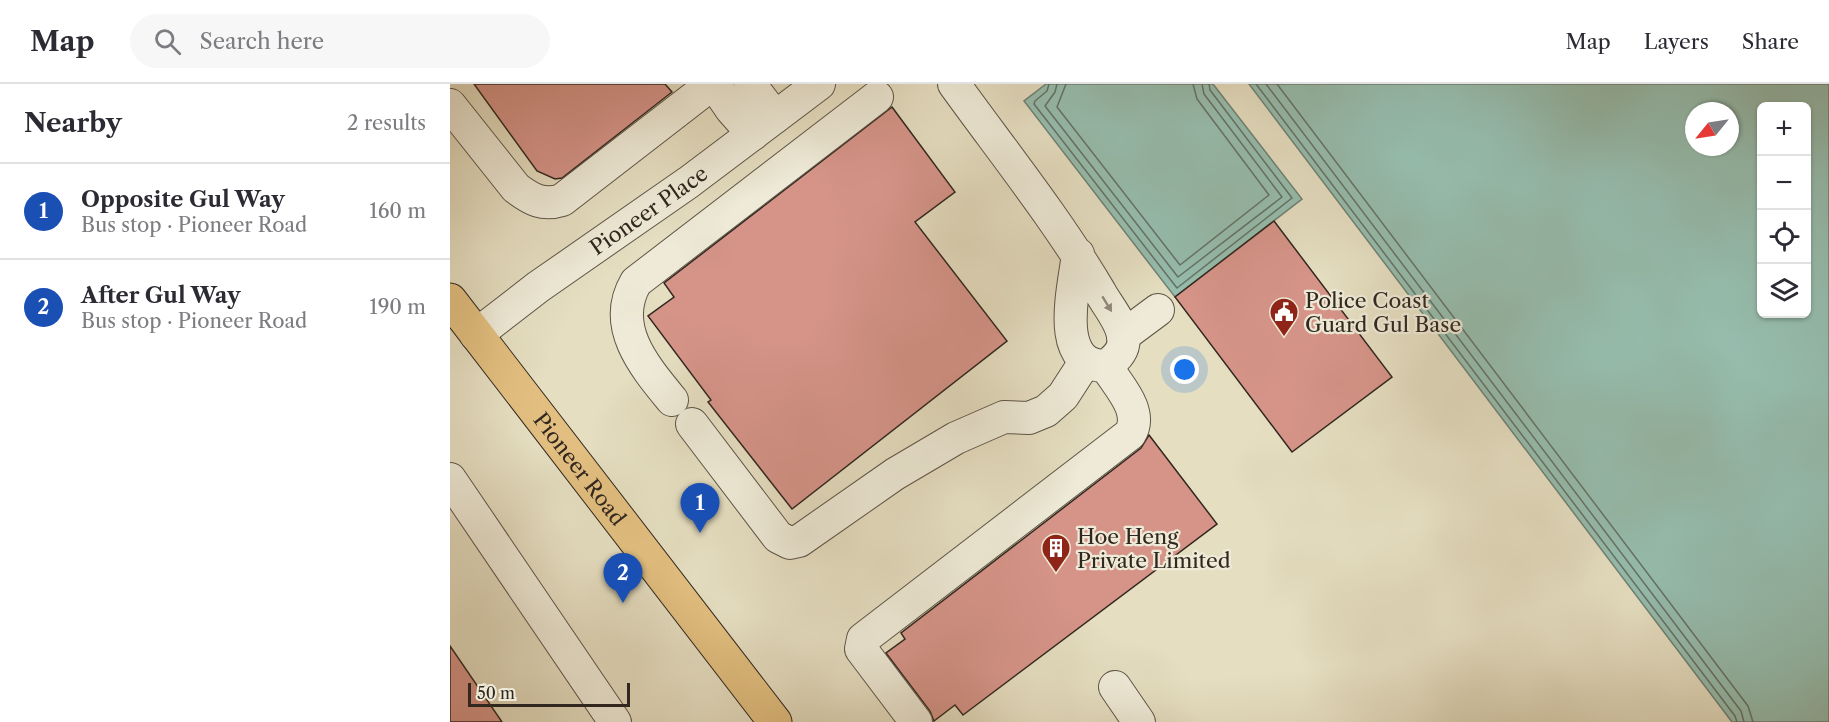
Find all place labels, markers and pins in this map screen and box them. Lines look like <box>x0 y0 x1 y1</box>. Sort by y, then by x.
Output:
place label: Police Coast Guard Gul Base <box>1305 288 1461 337</box>
public building icon: Police Coast Guard Gul Base <box>1268 296 1300 338</box>
pin: 1 <box>680 484 720 533</box>
place label: Hoe Heng Private Limited <box>1077 524 1231 573</box>
building icon: Hoe Heng Private Limited <box>1040 532 1072 574</box>
pin: 2 <box>604 554 642 603</box>

